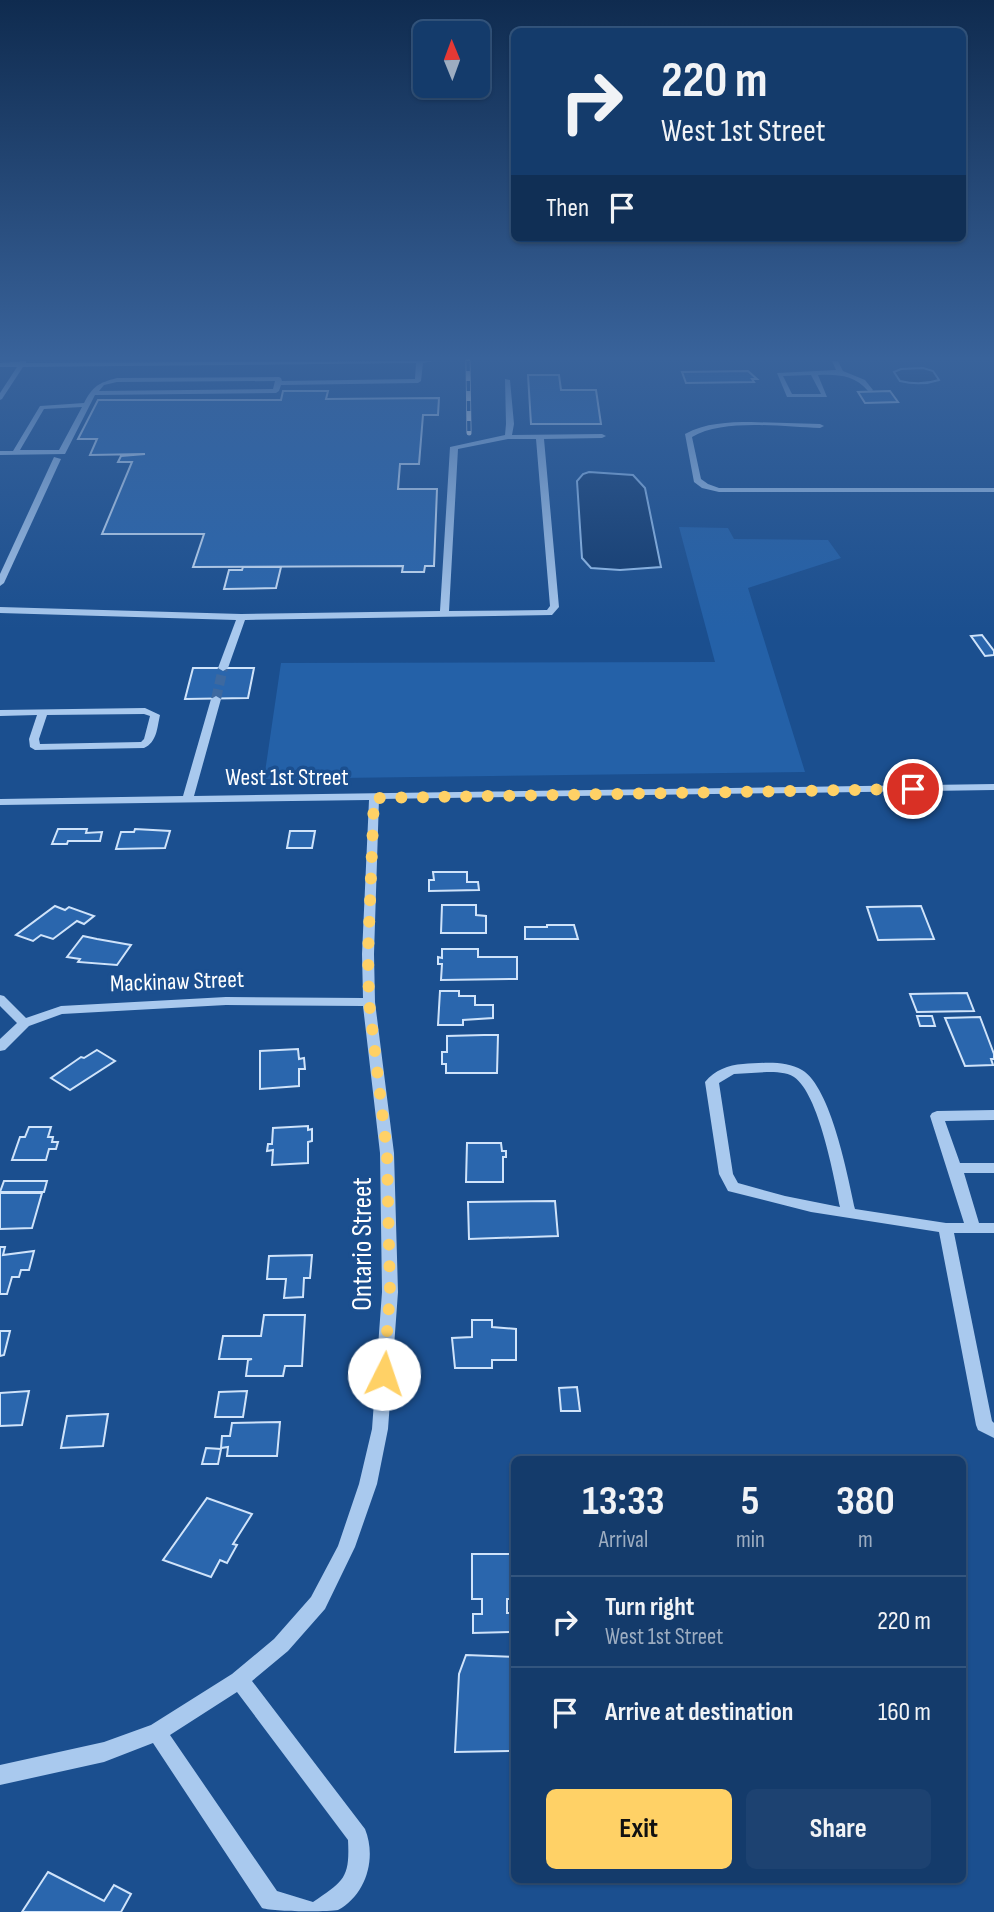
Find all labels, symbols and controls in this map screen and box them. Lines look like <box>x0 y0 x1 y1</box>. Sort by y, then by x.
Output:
north arrow <box>413 21 490 98</box>
map controls <box>413 21 490 98</box>
text: 220 m <box>661 52 767 111</box>
icon: right <box>546 56 637 147</box>
text: West 1st Street <box>661 112 826 151</box>
icon: arrive <box>603 189 641 227</box>
text: Then <box>546 193 589 224</box>
pin <box>883 759 943 819</box>
street label: West 1st Street <box>225 763 349 792</box>
icon: arrive <box>894 770 932 808</box>
street label: Mackinaw Street <box>110 965 245 998</box>
street label: Ontario Street <box>346 1177 379 1311</box>
position arrow <box>347 1337 421 1411</box>
text: 13:33 <box>582 1476 665 1527</box>
text: 5 <box>741 1476 760 1527</box>
text: 380 <box>836 1476 895 1527</box>
text: Arrival <box>599 1526 648 1554</box>
text: min <box>736 1526 765 1554</box>
text: m <box>858 1526 873 1554</box>
text: Turn right <box>605 1592 694 1623</box>
icon: right <box>546 1603 584 1641</box>
text: 220 m <box>877 1606 931 1637</box>
text: West 1st Street <box>605 1623 723 1651</box>
icon: arrive <box>546 1694 584 1732</box>
text: Arrive at destination <box>605 1697 793 1728</box>
text: 160 m <box>878 1697 931 1728</box>
button: Exit <box>546 1789 732 1869</box>
button: Share <box>746 1789 931 1869</box>

